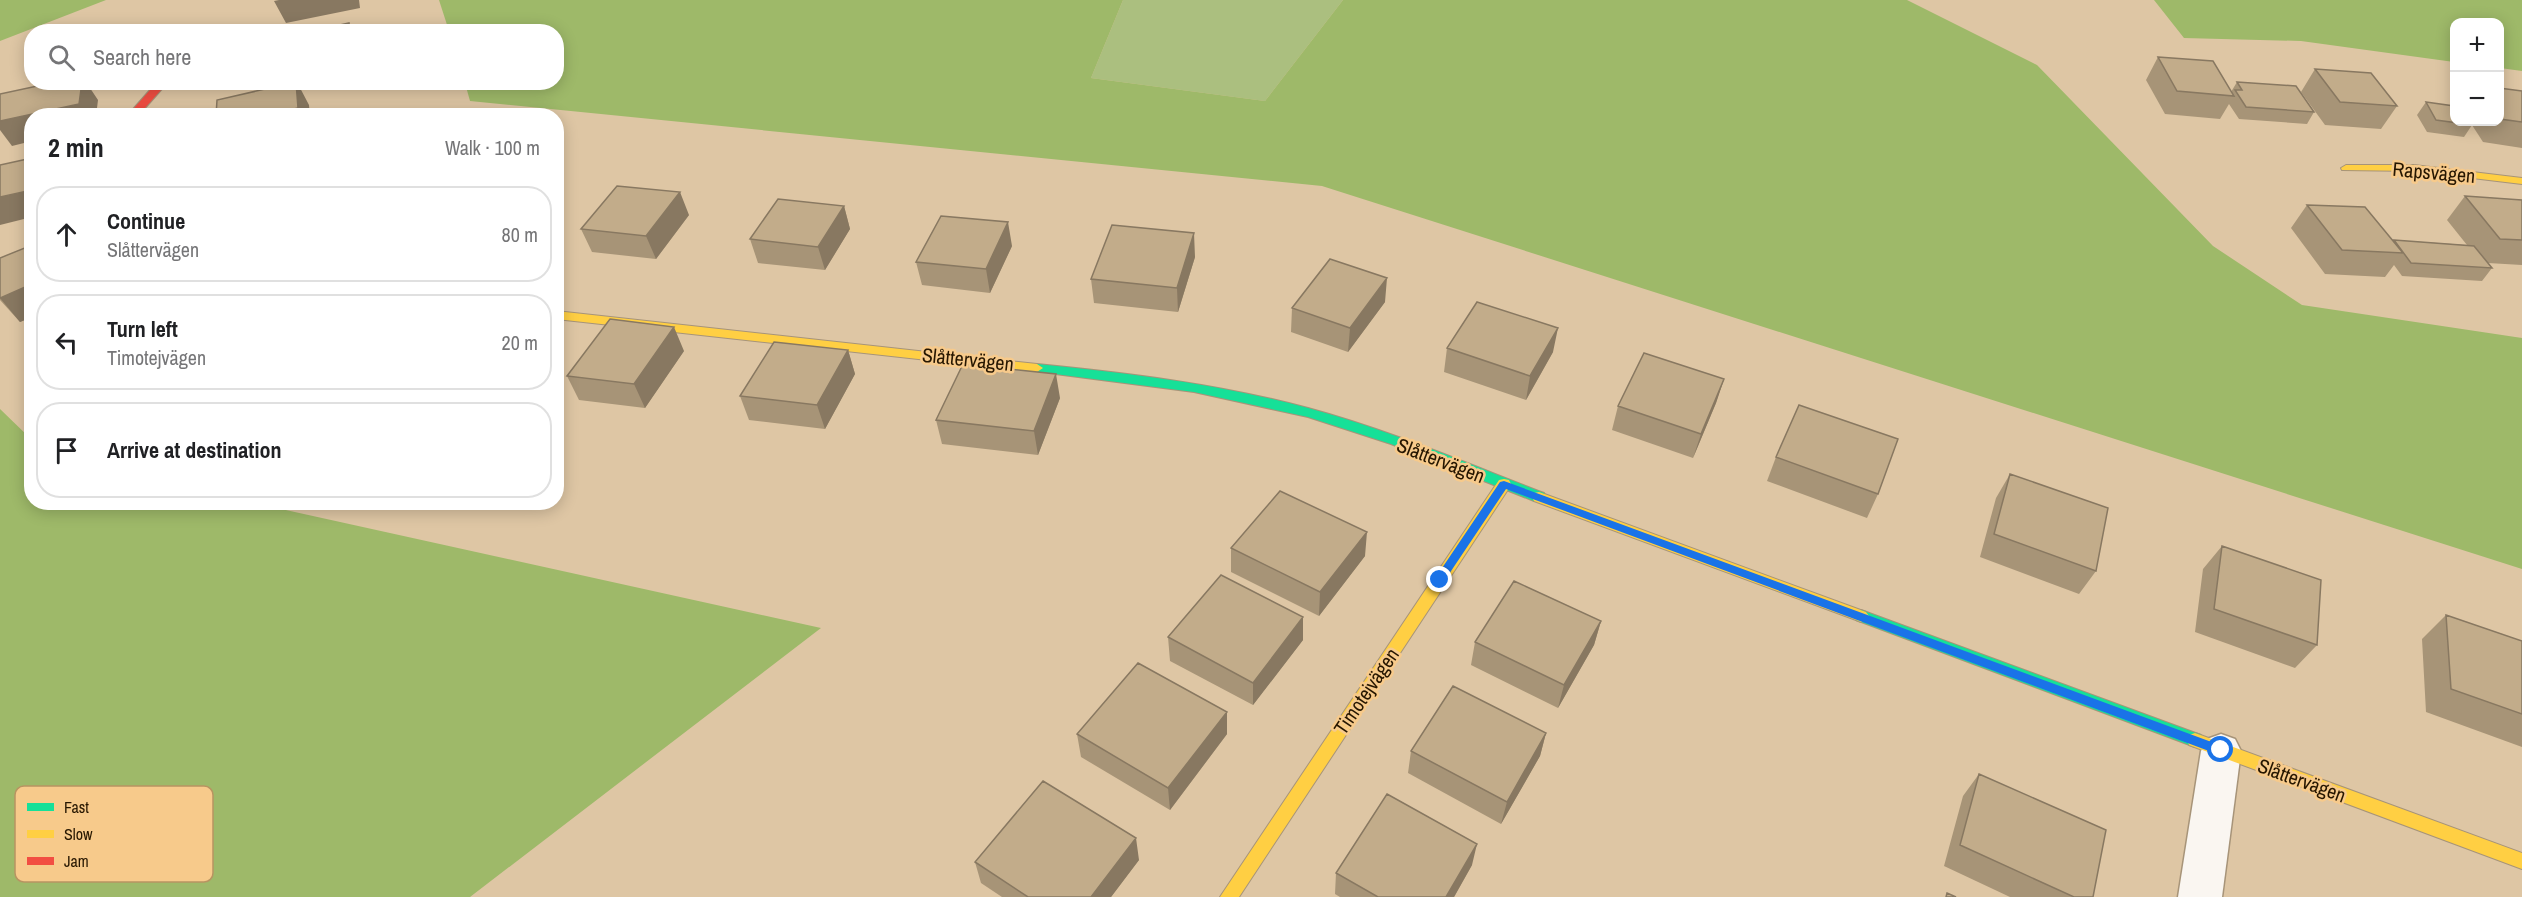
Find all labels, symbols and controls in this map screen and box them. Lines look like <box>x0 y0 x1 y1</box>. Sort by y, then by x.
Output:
map controls <box>2450 18 2504 126</box>
button: + <box>2450 18 2504 72</box>
search box <box>24 24 564 90</box>
icon: search <box>45 41 78 74</box>
text: Search here <box>93 42 191 72</box>
button: − <box>2450 72 2504 126</box>
text: 2 min <box>48 130 104 165</box>
text: Walk · 100 m <box>445 134 540 161</box>
street label: Rapsvägen <box>2391 155 2477 189</box>
text: Continue <box>107 206 185 236</box>
icon: ahead <box>50 218 83 251</box>
text: 80 m <box>502 221 538 248</box>
text: Slåttervägen <box>107 236 199 263</box>
text: Turn left <box>107 314 178 344</box>
icon: left <box>50 326 83 359</box>
text: 20 m <box>502 329 538 356</box>
street label: Slåttervägen <box>921 341 1015 377</box>
text: Timotejvägen <box>107 344 206 371</box>
street label: Slåttervägen <box>1393 431 1489 489</box>
icon: arrive <box>50 434 83 467</box>
text: Arrive at destination <box>107 435 281 465</box>
route end <box>1426 566 1452 592</box>
street label: Timotejvägen <box>1327 642 1405 740</box>
route start <box>2207 736 2233 762</box>
street label: Slåttervägen <box>2254 752 2350 808</box>
legend <box>15 786 213 882</box>
text: Fast <box>64 796 89 818</box>
text: Slow <box>64 823 93 845</box>
text: Jam <box>64 850 89 872</box>

